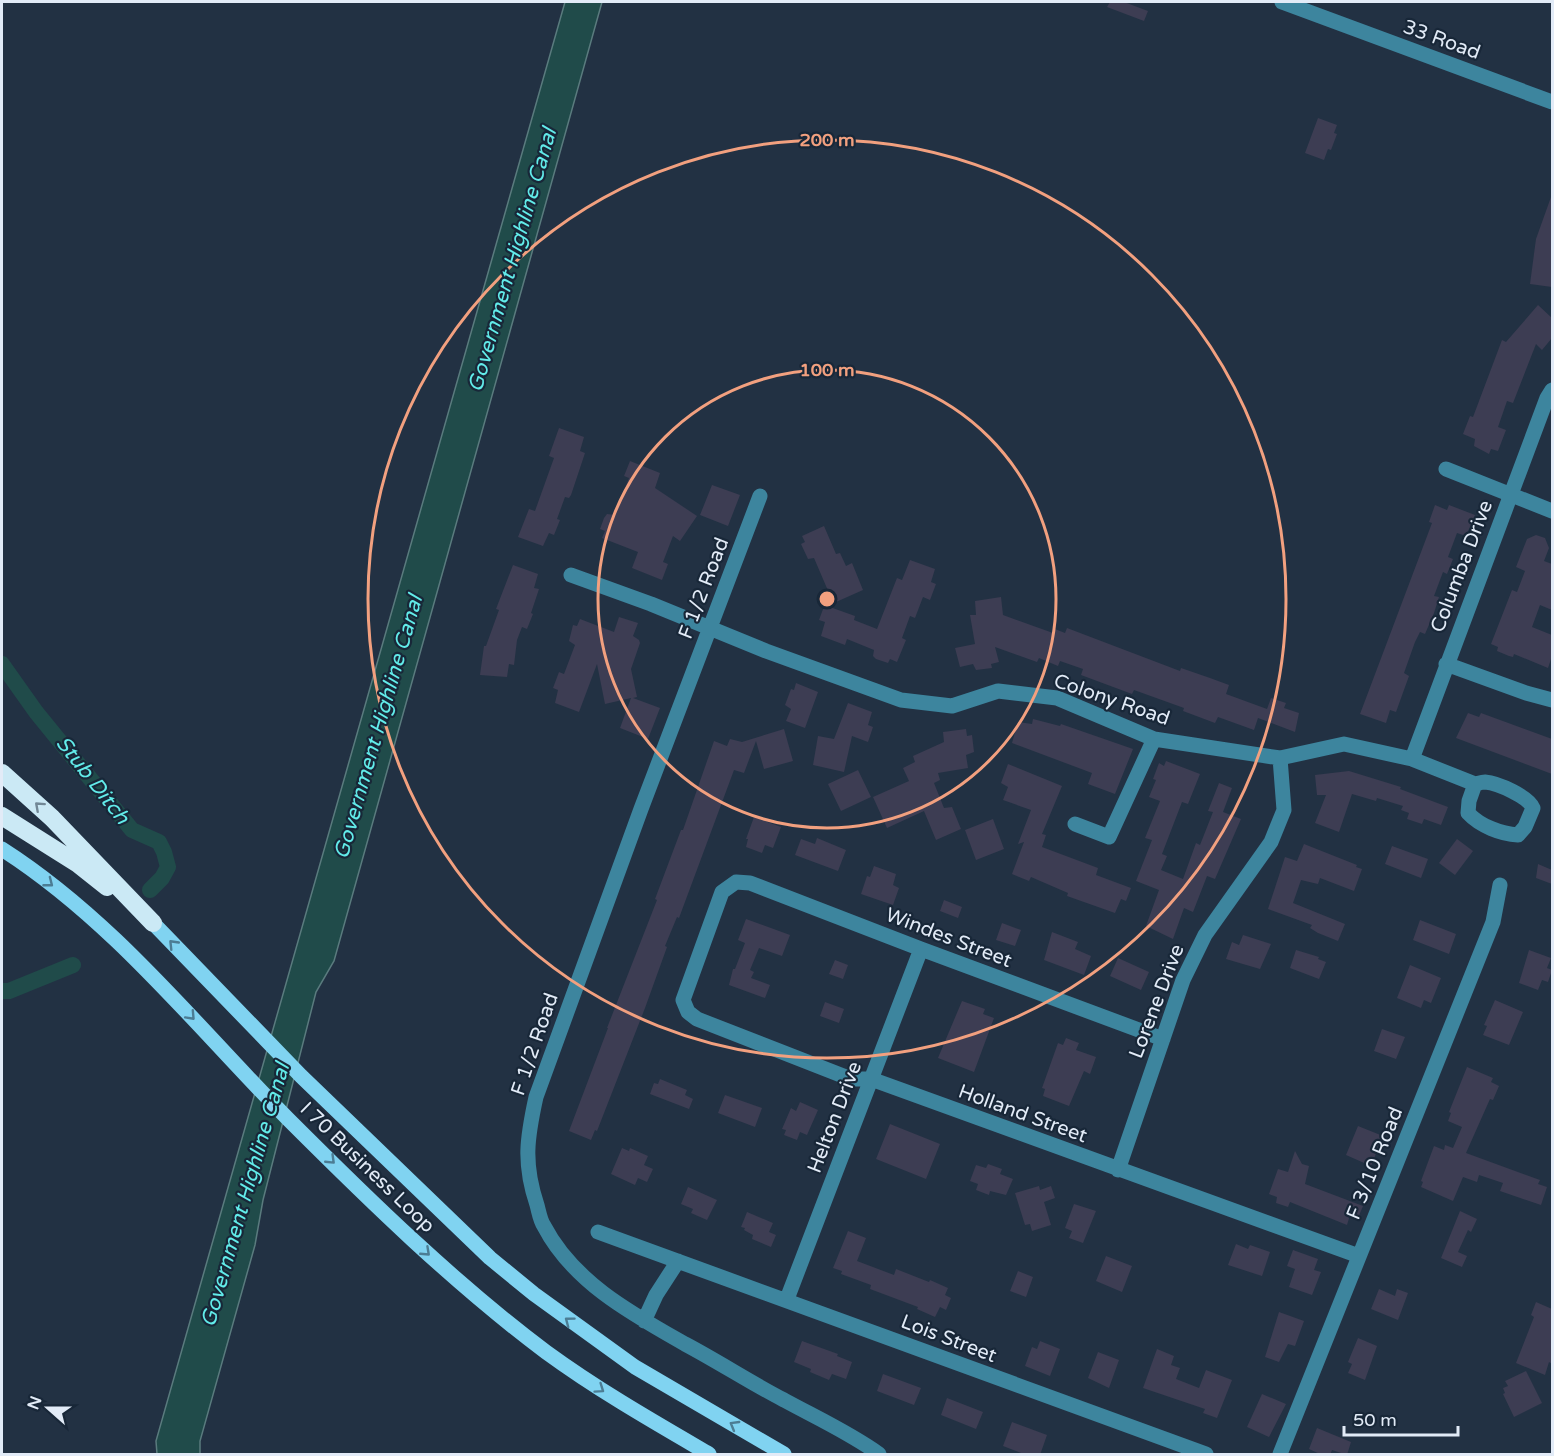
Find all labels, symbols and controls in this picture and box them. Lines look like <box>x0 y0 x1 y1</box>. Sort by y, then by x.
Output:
street label: 33 Road <box>1400 15 1484 65</box>
water label: Government Highline Canal <box>463 123 563 395</box>
text: 200 m <box>799 129 855 151</box>
text: 100 m <box>799 359 855 381</box>
street label: Columba Drive <box>1426 497 1498 636</box>
street label: F 1/2 Road <box>674 534 734 643</box>
centre of rings <box>817 589 837 609</box>
water label: Government Highline Canal <box>329 590 429 862</box>
street label: Colony Road <box>1051 669 1173 731</box>
water label: Stub Ditch <box>51 731 135 830</box>
one-way arrow <box>35 802 46 813</box>
one-way arrow <box>42 876 53 887</box>
street label: Windes Street <box>882 903 1015 973</box>
one-way arrow <box>169 940 180 950</box>
street label: Lorene Drive <box>1124 941 1190 1062</box>
street label: F 1/2 Road <box>506 990 564 1099</box>
one-way arrow <box>184 1010 195 1020</box>
water label: Government Highline Canal <box>196 1058 296 1330</box>
street label: Helton Drive <box>803 1058 867 1176</box>
street label: Holland Street <box>955 1080 1091 1148</box>
street label: I 70 Business Loop <box>295 1097 440 1238</box>
street label: F 3/10 Road <box>1341 1104 1408 1223</box>
one-way arrow <box>323 1153 334 1164</box>
one-way arrow <box>419 1245 430 1256</box>
street label: Lois Street <box>897 1310 1000 1368</box>
one-way arrow <box>565 1317 576 1328</box>
north arrow <box>18 1378 78 1438</box>
one-way arrow <box>593 1382 604 1393</box>
text: N <box>23 1393 47 1413</box>
scale bar <box>1344 1399 1458 1437</box>
text: 50 m <box>1353 1409 1397 1431</box>
one-way arrow <box>730 1421 740 1432</box>

